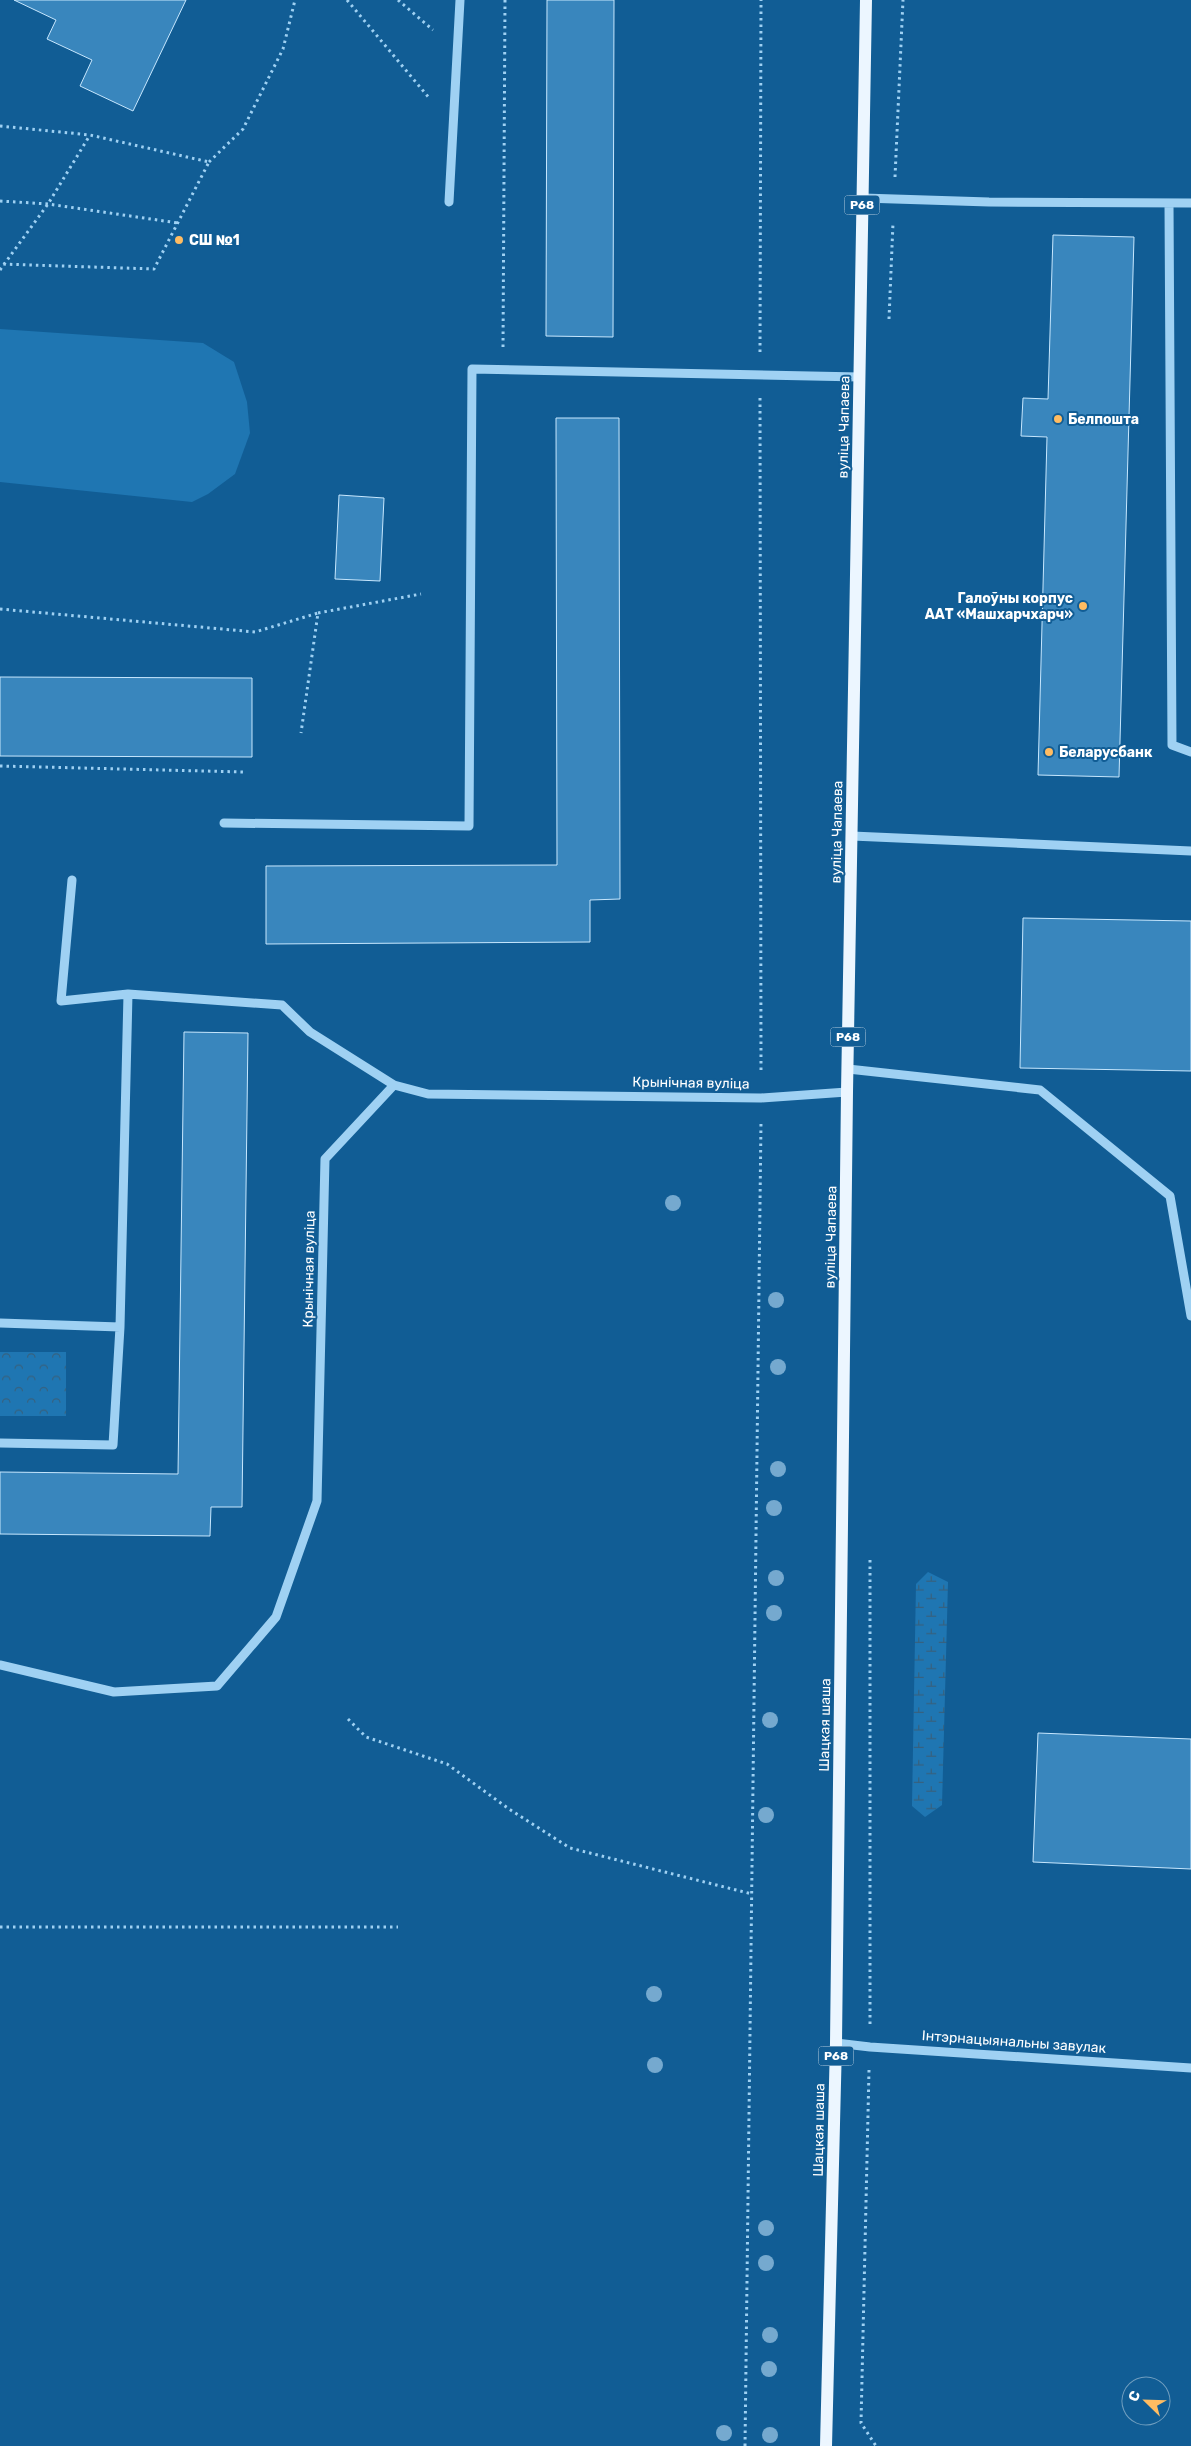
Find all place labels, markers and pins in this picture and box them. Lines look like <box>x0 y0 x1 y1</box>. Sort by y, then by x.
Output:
place label: СШ №1 <box>189 232 240 249</box>
marker: СШ №1 <box>173 234 185 246</box>
place label: Белпошта <box>1068 411 1139 428</box>
marker: Белпошта <box>1052 413 1064 425</box>
place label: Галоўны корпус ААТ «Машхарчхарч» <box>925 590 1073 623</box>
marker: Галоўны корпус ААТ «Машхарчхарч» <box>1077 600 1089 612</box>
place label: Беларусбанк <box>1059 744 1153 761</box>
marker: Беларусбанк <box>1043 746 1055 758</box>

